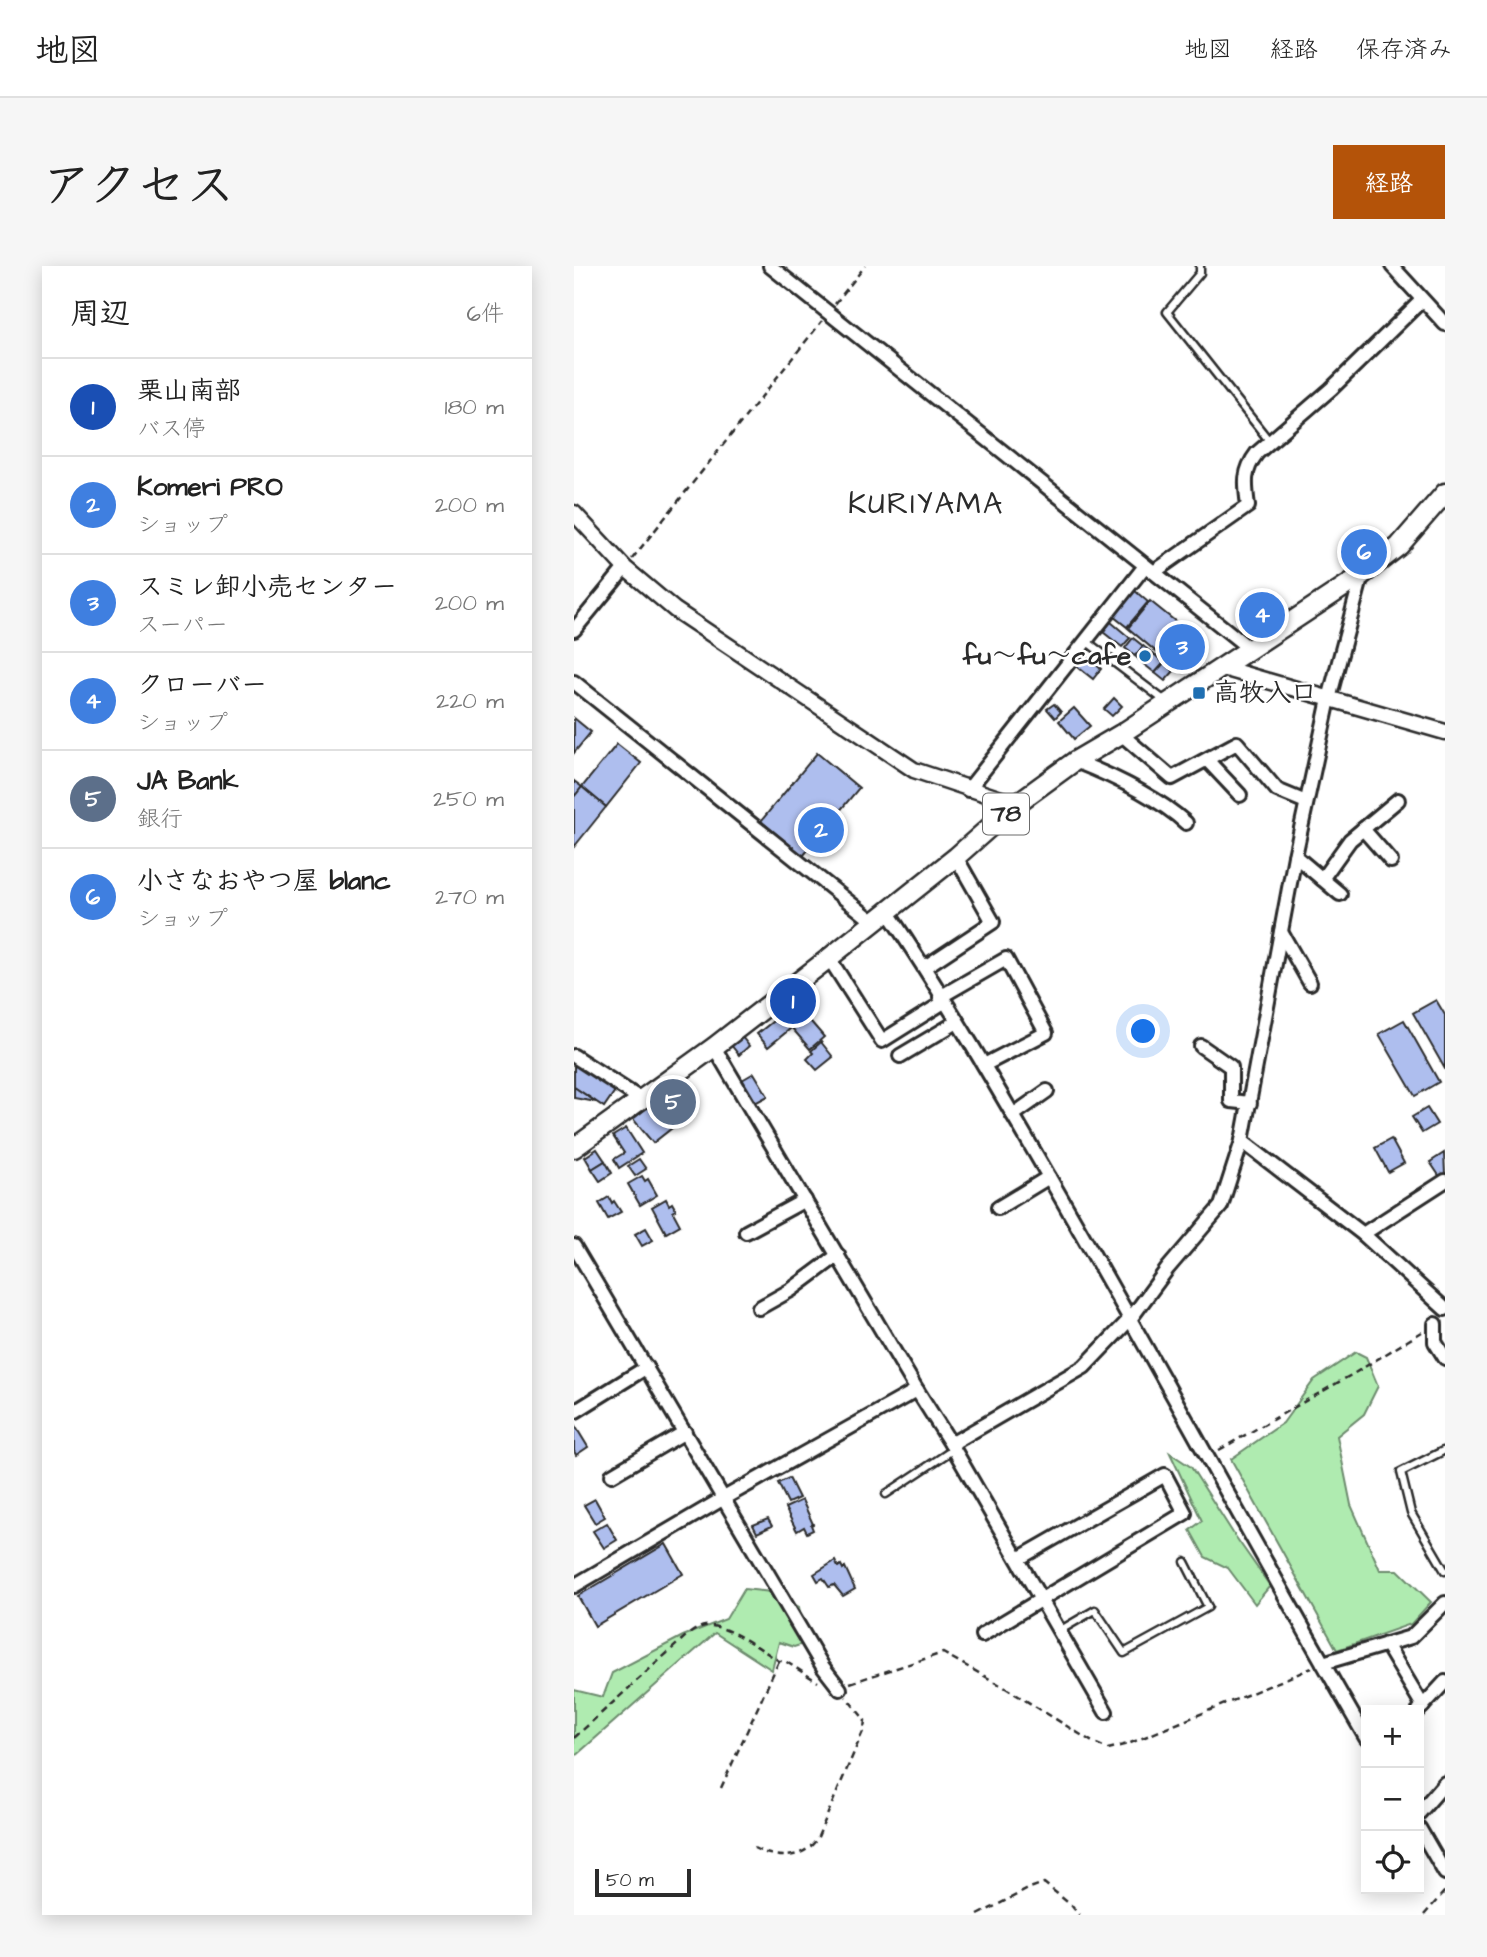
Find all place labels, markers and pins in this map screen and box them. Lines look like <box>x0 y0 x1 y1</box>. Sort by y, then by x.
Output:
pin: 6 <box>1341 526 1387 578</box>
pin: 4 <box>1239 589 1285 641</box>
pin: 3 <box>1159 621 1205 673</box>
place label: fu～fu～cafe <box>962 638 1131 674</box>
marker: fu～fu～cafe <box>1137 648 1153 664</box>
place label: 高牧入口 <box>1213 675 1317 711</box>
marker: 高牧入口 <box>1191 685 1207 701</box>
pin: 2 <box>798 804 844 856</box>
pin: 1 <box>770 975 816 1027</box>
pin: 5 <box>650 1076 696 1128</box>

